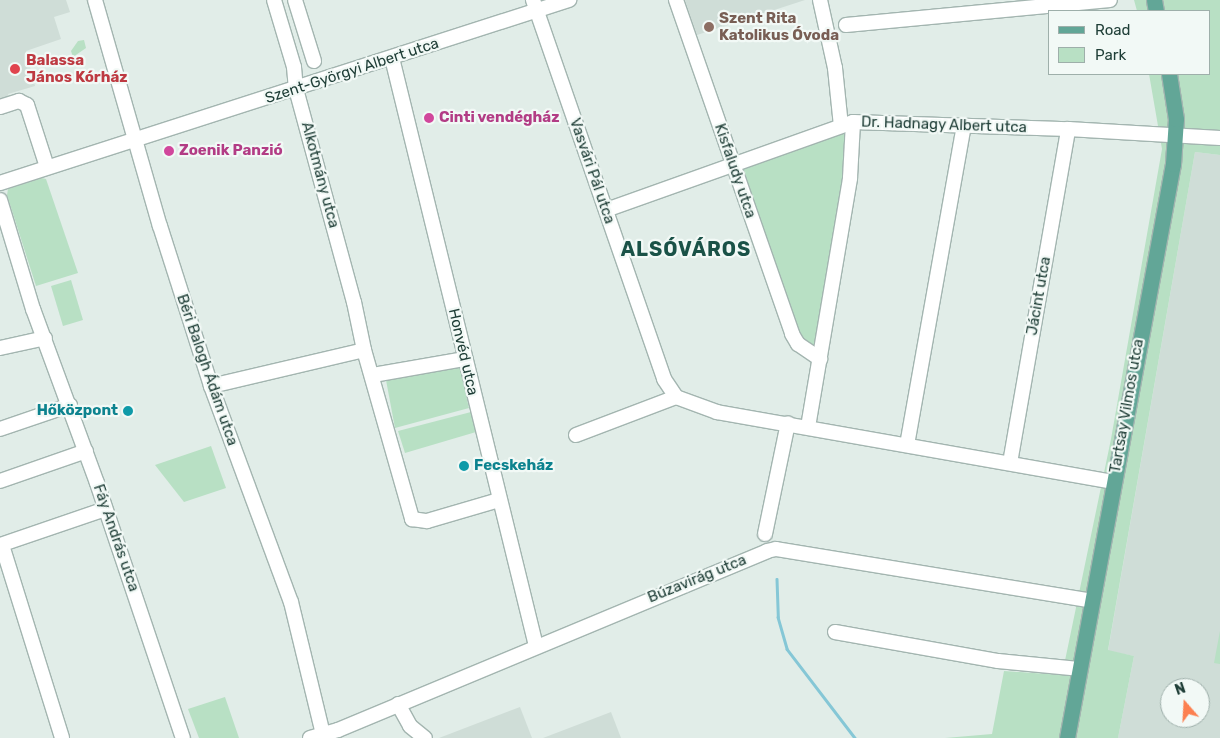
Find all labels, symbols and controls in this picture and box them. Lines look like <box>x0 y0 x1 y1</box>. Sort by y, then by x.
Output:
place label: Szent Rita Katolikus Óvoda <box>719 9 839 44</box>
legend <box>1048 10 1210 75</box>
marker: Szent Rita Katolikus Óvoda <box>703 21 715 33</box>
text: Road <box>1095 21 1131 39</box>
street label: Szent-Györgyi Albert utca <box>263 34 441 108</box>
text: Park <box>1095 46 1126 64</box>
place label: Balassa János Kórház <box>26 51 128 86</box>
marker: Balassa János Kórház <box>8 62 22 76</box>
place label: Cinti vendégház <box>439 109 560 127</box>
marker: Cinti vendégház <box>423 112 435 124</box>
street label: Dr. Hadnagy Albert utca <box>860 113 1028 137</box>
street label: Vasvári Pál utca <box>566 116 618 226</box>
street label: Alkotmány utca <box>297 120 343 230</box>
street label: Kisfaludy utca <box>710 121 760 221</box>
place label: Zoenik Panzió <box>179 142 283 160</box>
marker: Zoenik Panzió <box>163 145 175 157</box>
district label: ALSÓVÁROS <box>620 237 752 261</box>
street label: Jácint utca <box>1023 255 1055 337</box>
street label: Béri Balogh Ádám utca <box>173 292 241 448</box>
street label: Honvéd utca <box>444 307 482 397</box>
street label: Tartsay Vilmos utca <box>1106 337 1148 475</box>
place label: Hőközpont <box>37 402 118 420</box>
marker: Hőközpont <box>122 405 134 417</box>
place label: Fecskeház <box>474 457 553 475</box>
marker: Fecskeház <box>458 460 470 472</box>
street label: Fáy András utca <box>89 482 143 594</box>
street label: Búzavirág utca <box>645 551 749 607</box>
north arrow <box>1160 678 1210 728</box>
text: N <box>1173 680 1188 699</box>

